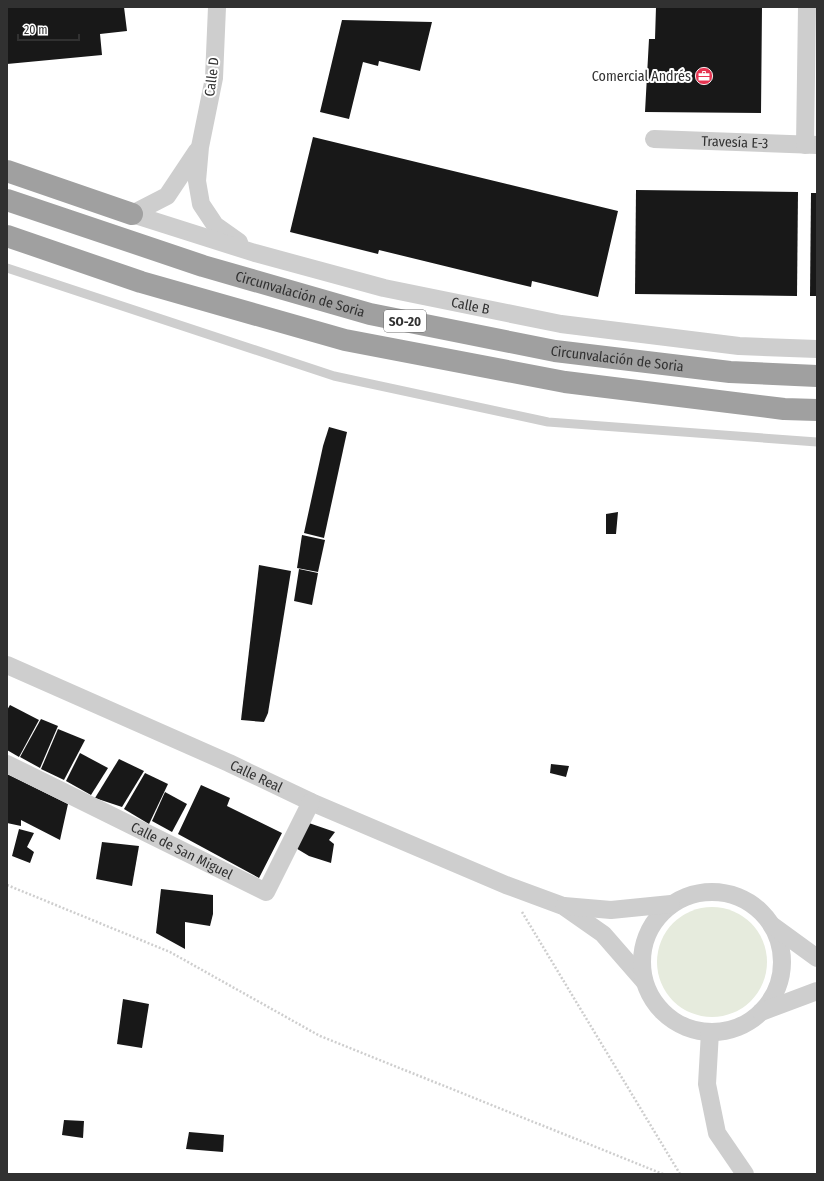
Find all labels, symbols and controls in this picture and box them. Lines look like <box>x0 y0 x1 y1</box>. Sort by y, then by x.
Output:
scale bar <box>18 16 79 42</box>
text: 20 m <box>24 23 48 37</box>
street label: Calle D <box>201 56 223 98</box>
office icon: Comercial Andrés <box>694 66 714 86</box>
place label: Comercial Andrés <box>592 68 691 85</box>
street label: Travesía E-3 <box>701 132 769 152</box>
street label: Circunvalación de Soria <box>234 267 367 321</box>
street label: Calle B <box>450 293 492 318</box>
road number: SO-20 <box>384 310 426 332</box>
street label: Circunvalación de Soria <box>549 342 685 375</box>
street label: Calle Real <box>227 756 286 796</box>
street label: Calle de San Miguel <box>128 818 236 883</box>

